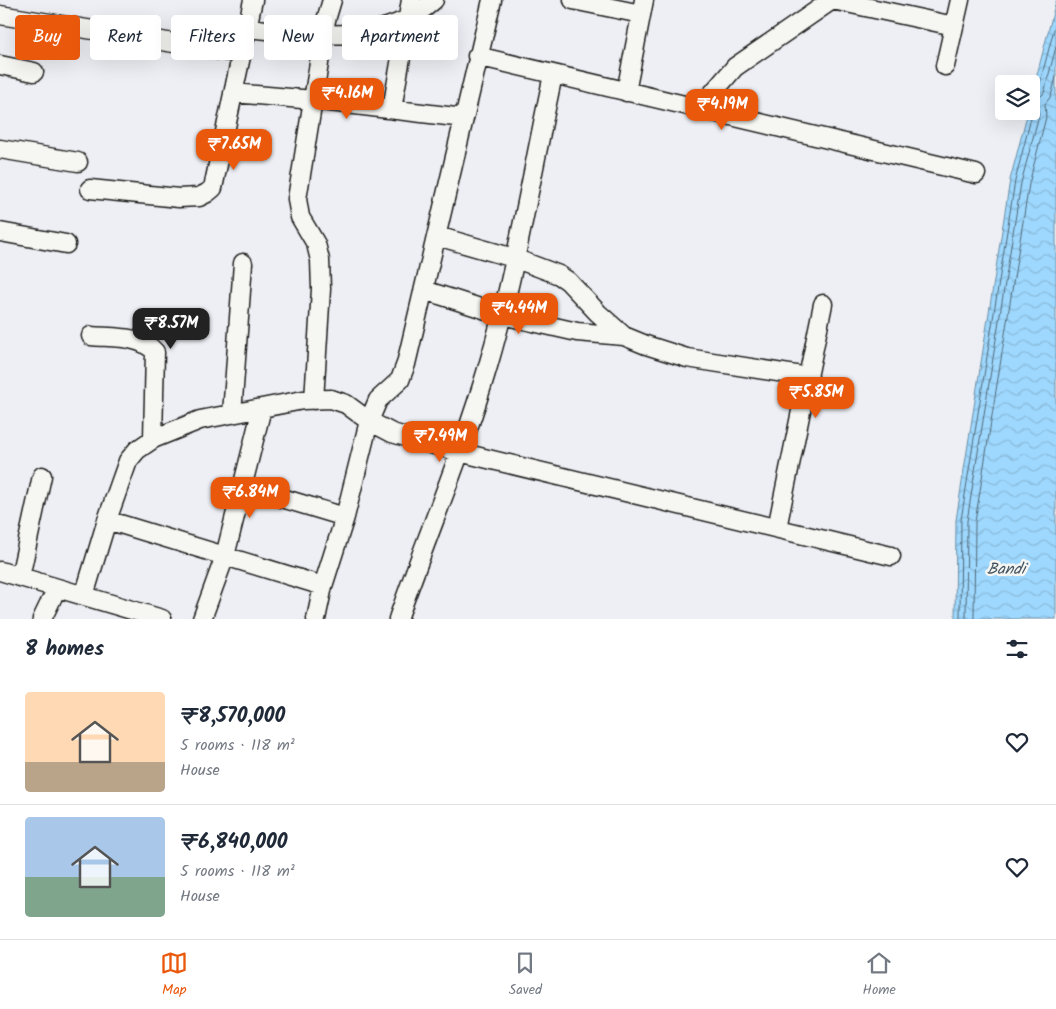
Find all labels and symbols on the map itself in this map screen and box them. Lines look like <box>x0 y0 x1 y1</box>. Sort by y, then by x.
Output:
pin: ₹4.16M <box>306 78 388 120</box>
pin: ₹4.19M <box>681 88 763 131</box>
pin: ₹7.65M <box>193 128 275 171</box>
pin: ₹4.44M <box>478 292 560 335</box>
pin: ₹8.57M <box>130 308 212 350</box>
pin: ₹5.85M <box>775 376 857 419</box>
pin: ₹7.49M <box>399 420 481 463</box>
pin: ₹6.84M <box>209 476 291 519</box>
water label: Bandi <box>987 557 1028 582</box>

